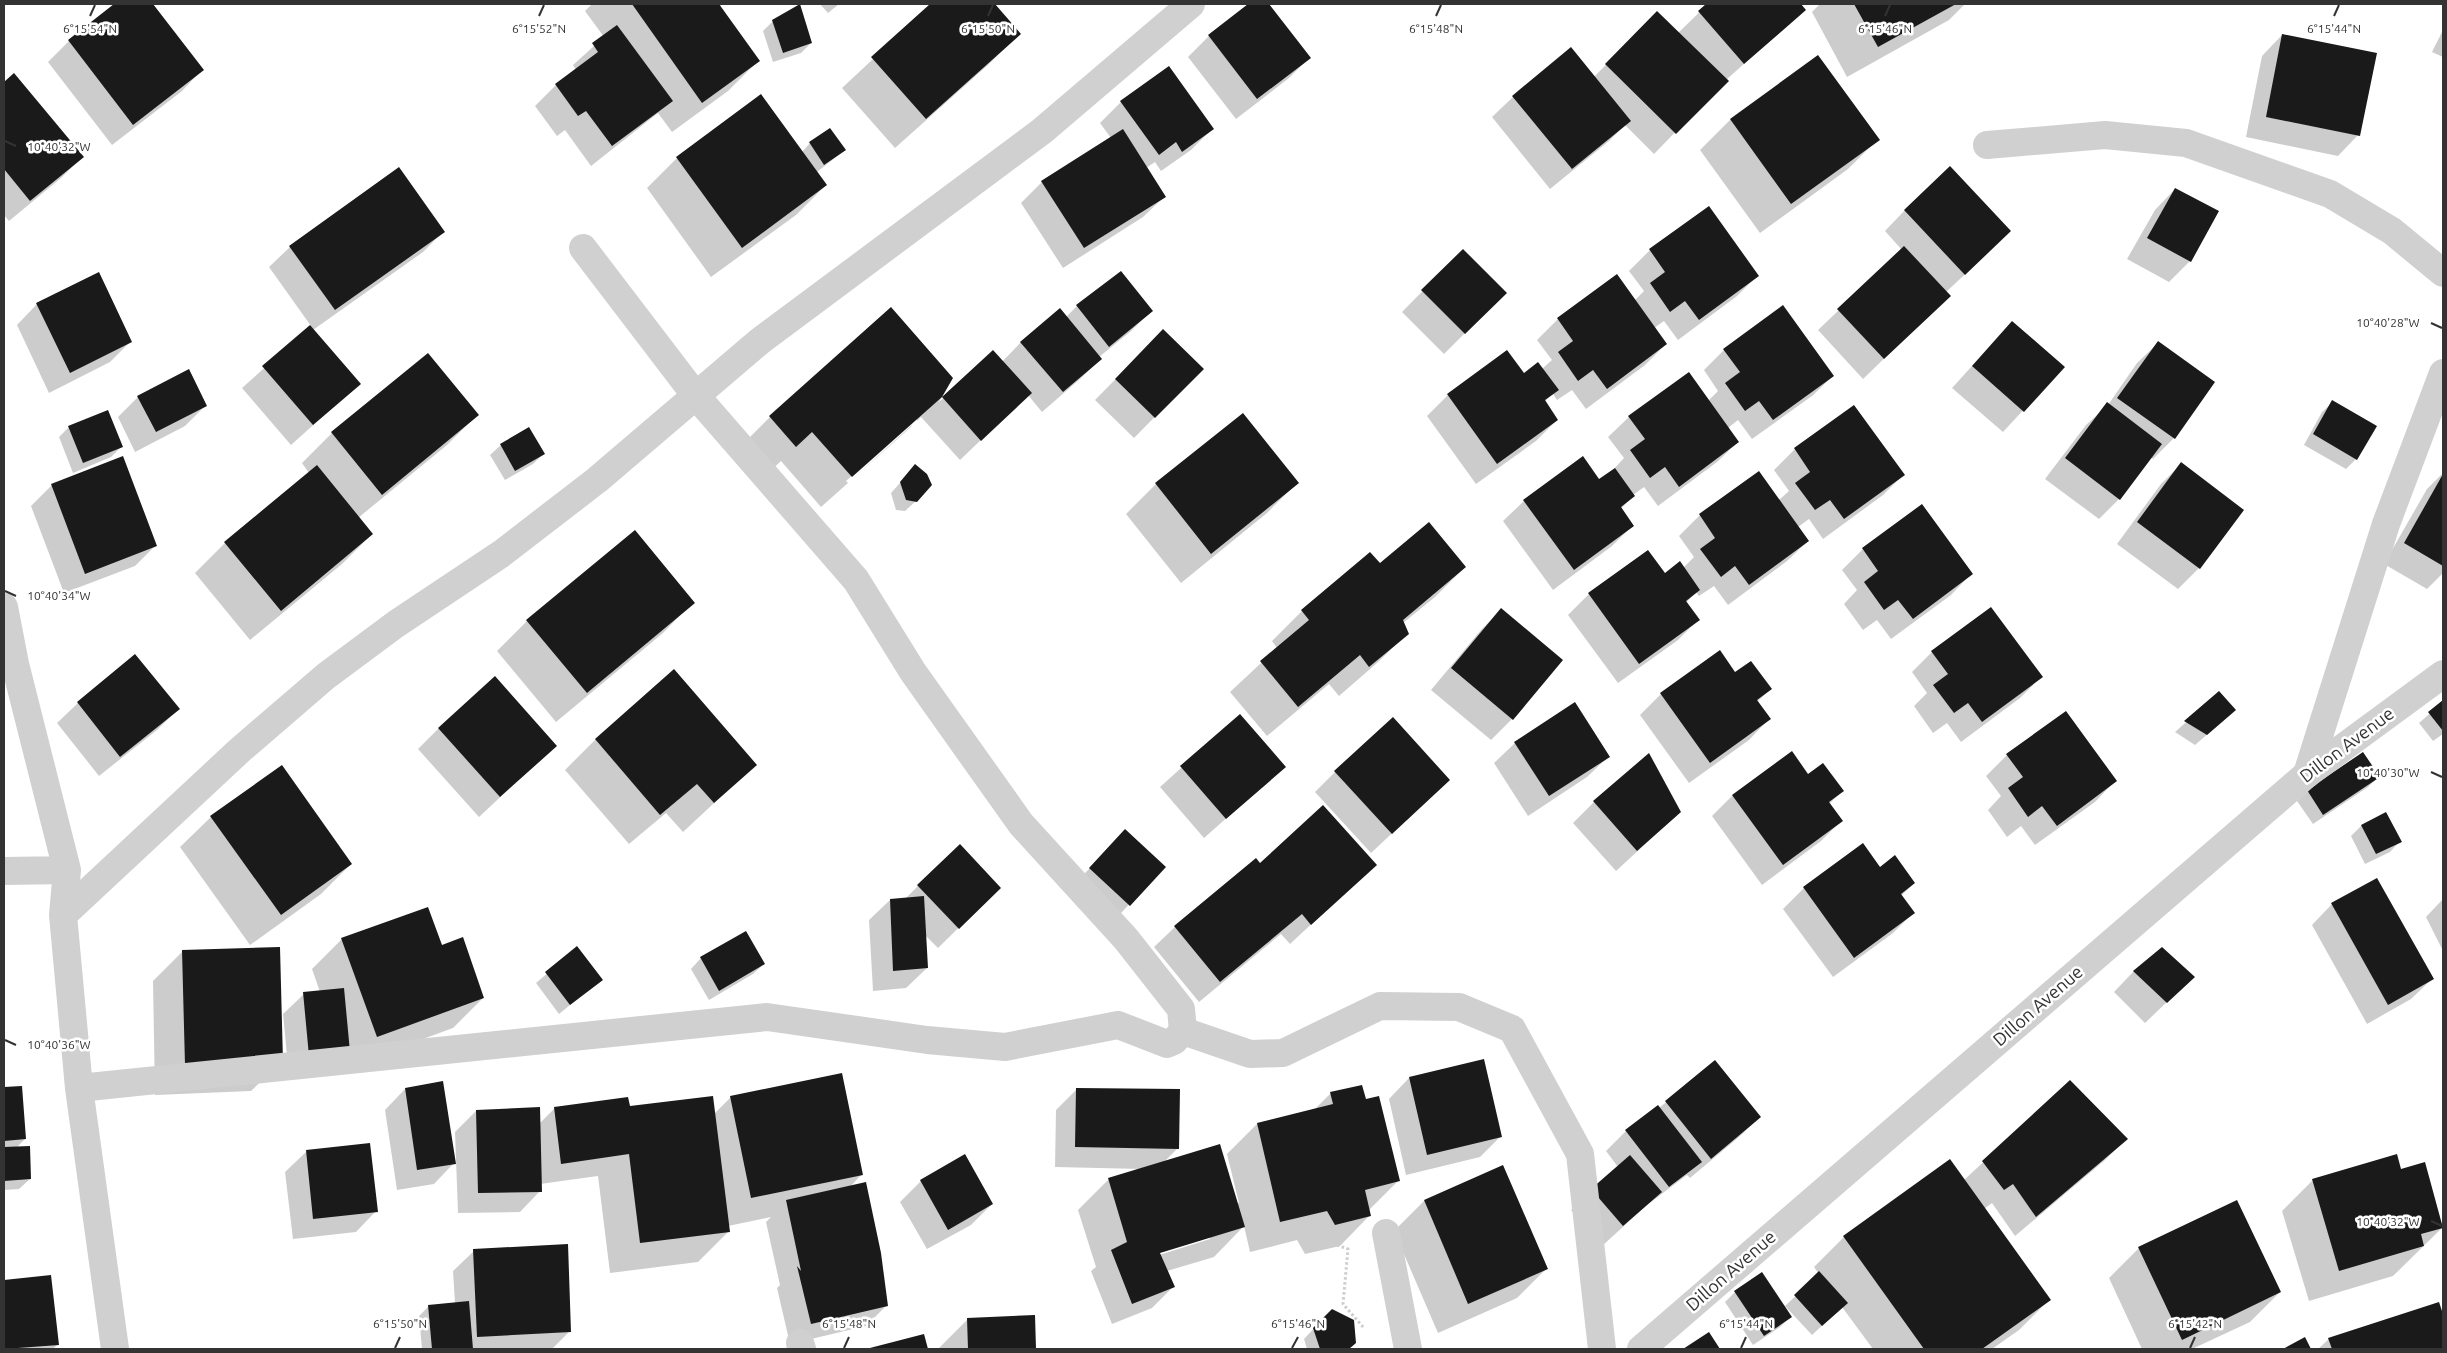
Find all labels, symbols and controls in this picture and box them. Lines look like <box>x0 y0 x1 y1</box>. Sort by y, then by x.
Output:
text: 6°15'54"N <box>63 22 117 35</box>
text: 6°15'52"N <box>512 22 566 35</box>
text: 6°15'50"N <box>961 22 1015 35</box>
text: 6°15'48"N <box>1409 22 1463 35</box>
text: 6°15'46"N <box>1858 22 1912 35</box>
text: 6°15'44"N <box>2307 22 2361 35</box>
text: 10°40'32"W <box>27 140 91 153</box>
text: 10°40'28"W <box>2356 316 2420 329</box>
text: 10°40'34"W <box>27 589 91 602</box>
street label: Dillon Avenue <box>2296 702 2397 786</box>
text: 10°40'30"W <box>2356 766 2420 779</box>
street label: Dillon Avenue <box>1988 961 2086 1050</box>
text: 10°40'36"W <box>27 1038 91 1051</box>
text: 10°40'32"W <box>2356 1215 2420 1228</box>
street label: Dillon Avenue <box>1681 1226 1779 1315</box>
text: 6°15'50"N <box>373 1317 427 1330</box>
text: 6°15'48"N <box>822 1317 876 1330</box>
text: 6°15'46"N <box>1271 1317 1325 1330</box>
text: 6°15'44"N <box>1719 1317 1773 1330</box>
text: 6°15'42"N <box>2168 1317 2222 1330</box>

